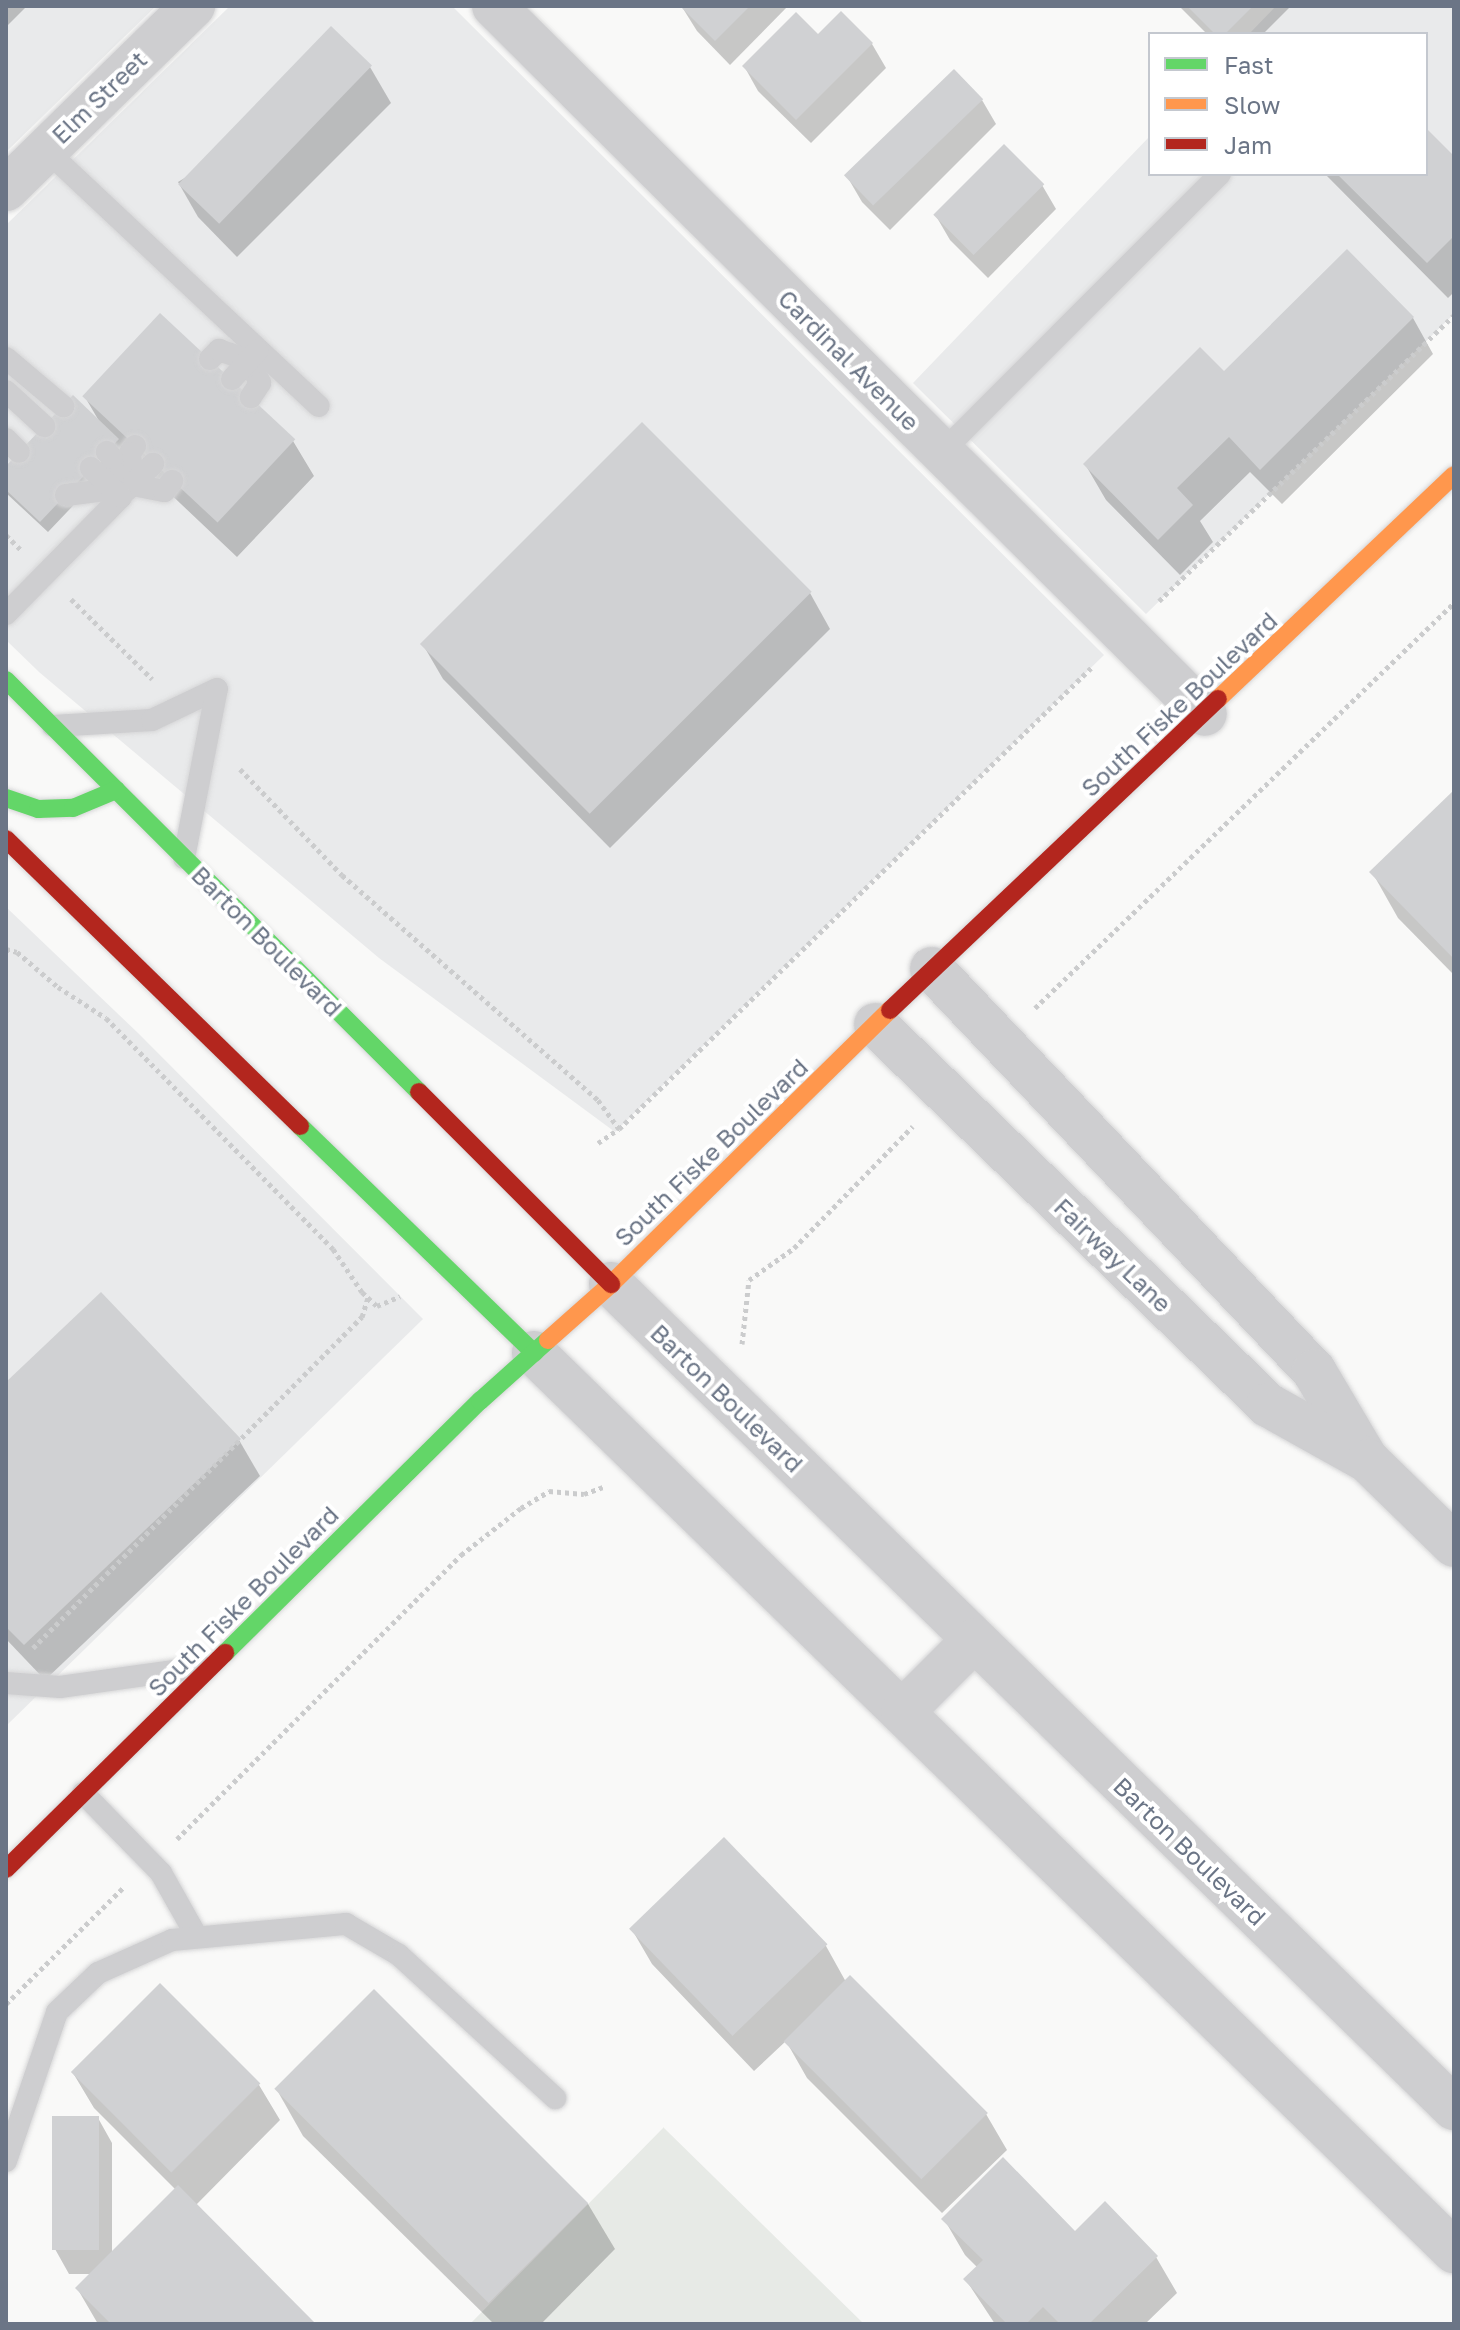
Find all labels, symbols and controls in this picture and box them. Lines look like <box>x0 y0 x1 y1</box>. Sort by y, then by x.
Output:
legend <box>1148 32 1428 176</box>
street label: Elm Street <box>46 45 152 149</box>
text: Fast <box>1224 50 1274 79</box>
text: Slow <box>1224 90 1280 119</box>
text: Jam <box>1224 130 1272 159</box>
street label: Cardinal Avenue <box>773 284 925 436</box>
street label: South Fiske Boulevard <box>1075 606 1283 802</box>
street label: Barton Boulevard <box>186 860 348 1022</box>
street label: South Fiske Boulevard <box>609 1052 813 1252</box>
street label: Fairway Lane <box>1049 1192 1177 1318</box>
street label: Barton Boulevard <box>645 1318 809 1478</box>
street label: South Fiske Boulevard <box>142 1500 344 1702</box>
street label: Barton Boulevard <box>1108 1771 1272 1931</box>

